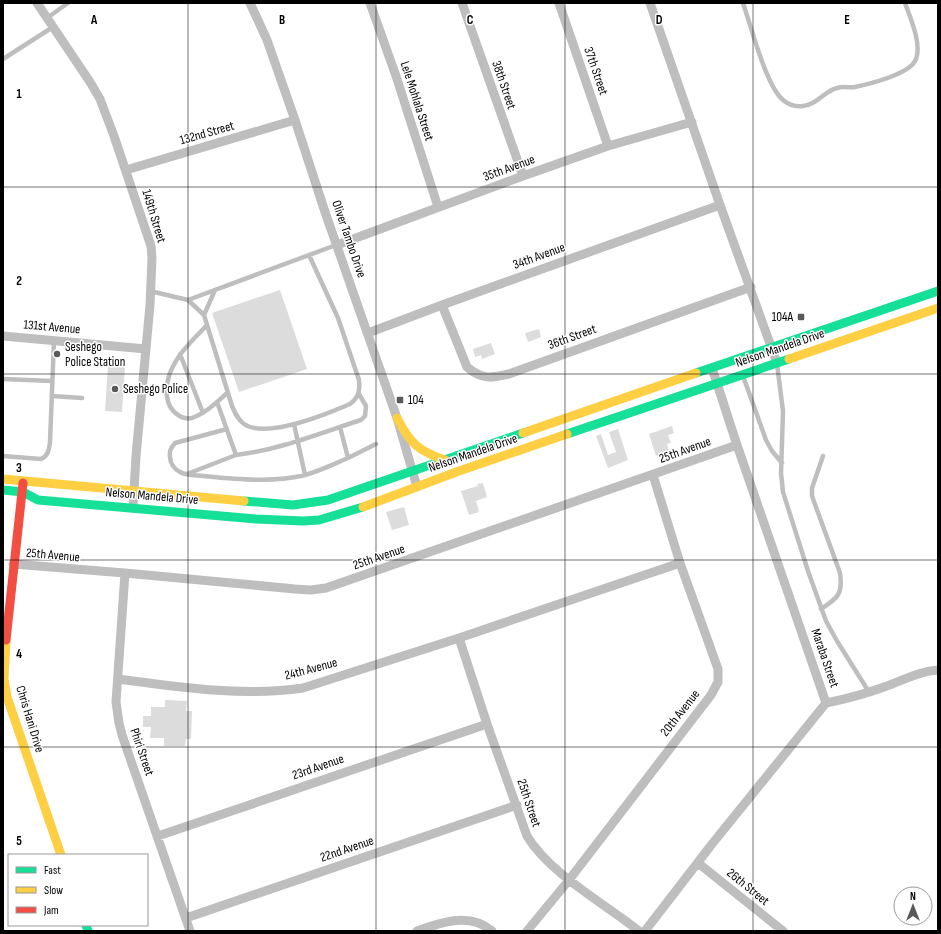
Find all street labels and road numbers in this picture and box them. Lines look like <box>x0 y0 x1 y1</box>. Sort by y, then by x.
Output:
street label: 37th Street <box>580 45 612 97</box>
street label: Lele Mohlala Street <box>397 59 437 143</box>
street label: 38th Street <box>488 59 520 111</box>
street label: 132nd Street <box>178 118 236 148</box>
street label: 35th Avenue <box>481 151 537 185</box>
street label: 149th Street <box>138 187 170 245</box>
street label: Oliver Tambo Drive <box>328 198 370 280</box>
street label: 34th Avenue <box>511 239 567 273</box>
street label: 131st Avenue <box>23 317 81 337</box>
street label: 36th Street <box>546 321 598 353</box>
street label: Nelson Mandela Drive <box>733 325 827 371</box>
street label: Nelson Mandela Drive <box>426 430 520 476</box>
street label: 25th Avenue <box>657 433 713 467</box>
street label: Nelson Mandela Drive <box>105 484 199 508</box>
street label: 25th Avenue <box>351 541 407 573</box>
street label: 25th Avenue <box>25 545 81 565</box>
street label: Maraba Street <box>807 626 843 690</box>
street label: 24th Avenue <box>283 654 339 684</box>
street label: Chris Hani Drive <box>12 684 48 754</box>
street label: 20th Avenue <box>657 687 703 739</box>
street label: Phiri Street <box>126 726 158 778</box>
street label: 23rd Avenue <box>290 751 346 783</box>
street label: 25th Street <box>513 777 545 829</box>
street label: 22nd Avenue <box>318 832 376 866</box>
street label: 26th Street <box>724 865 773 909</box>

